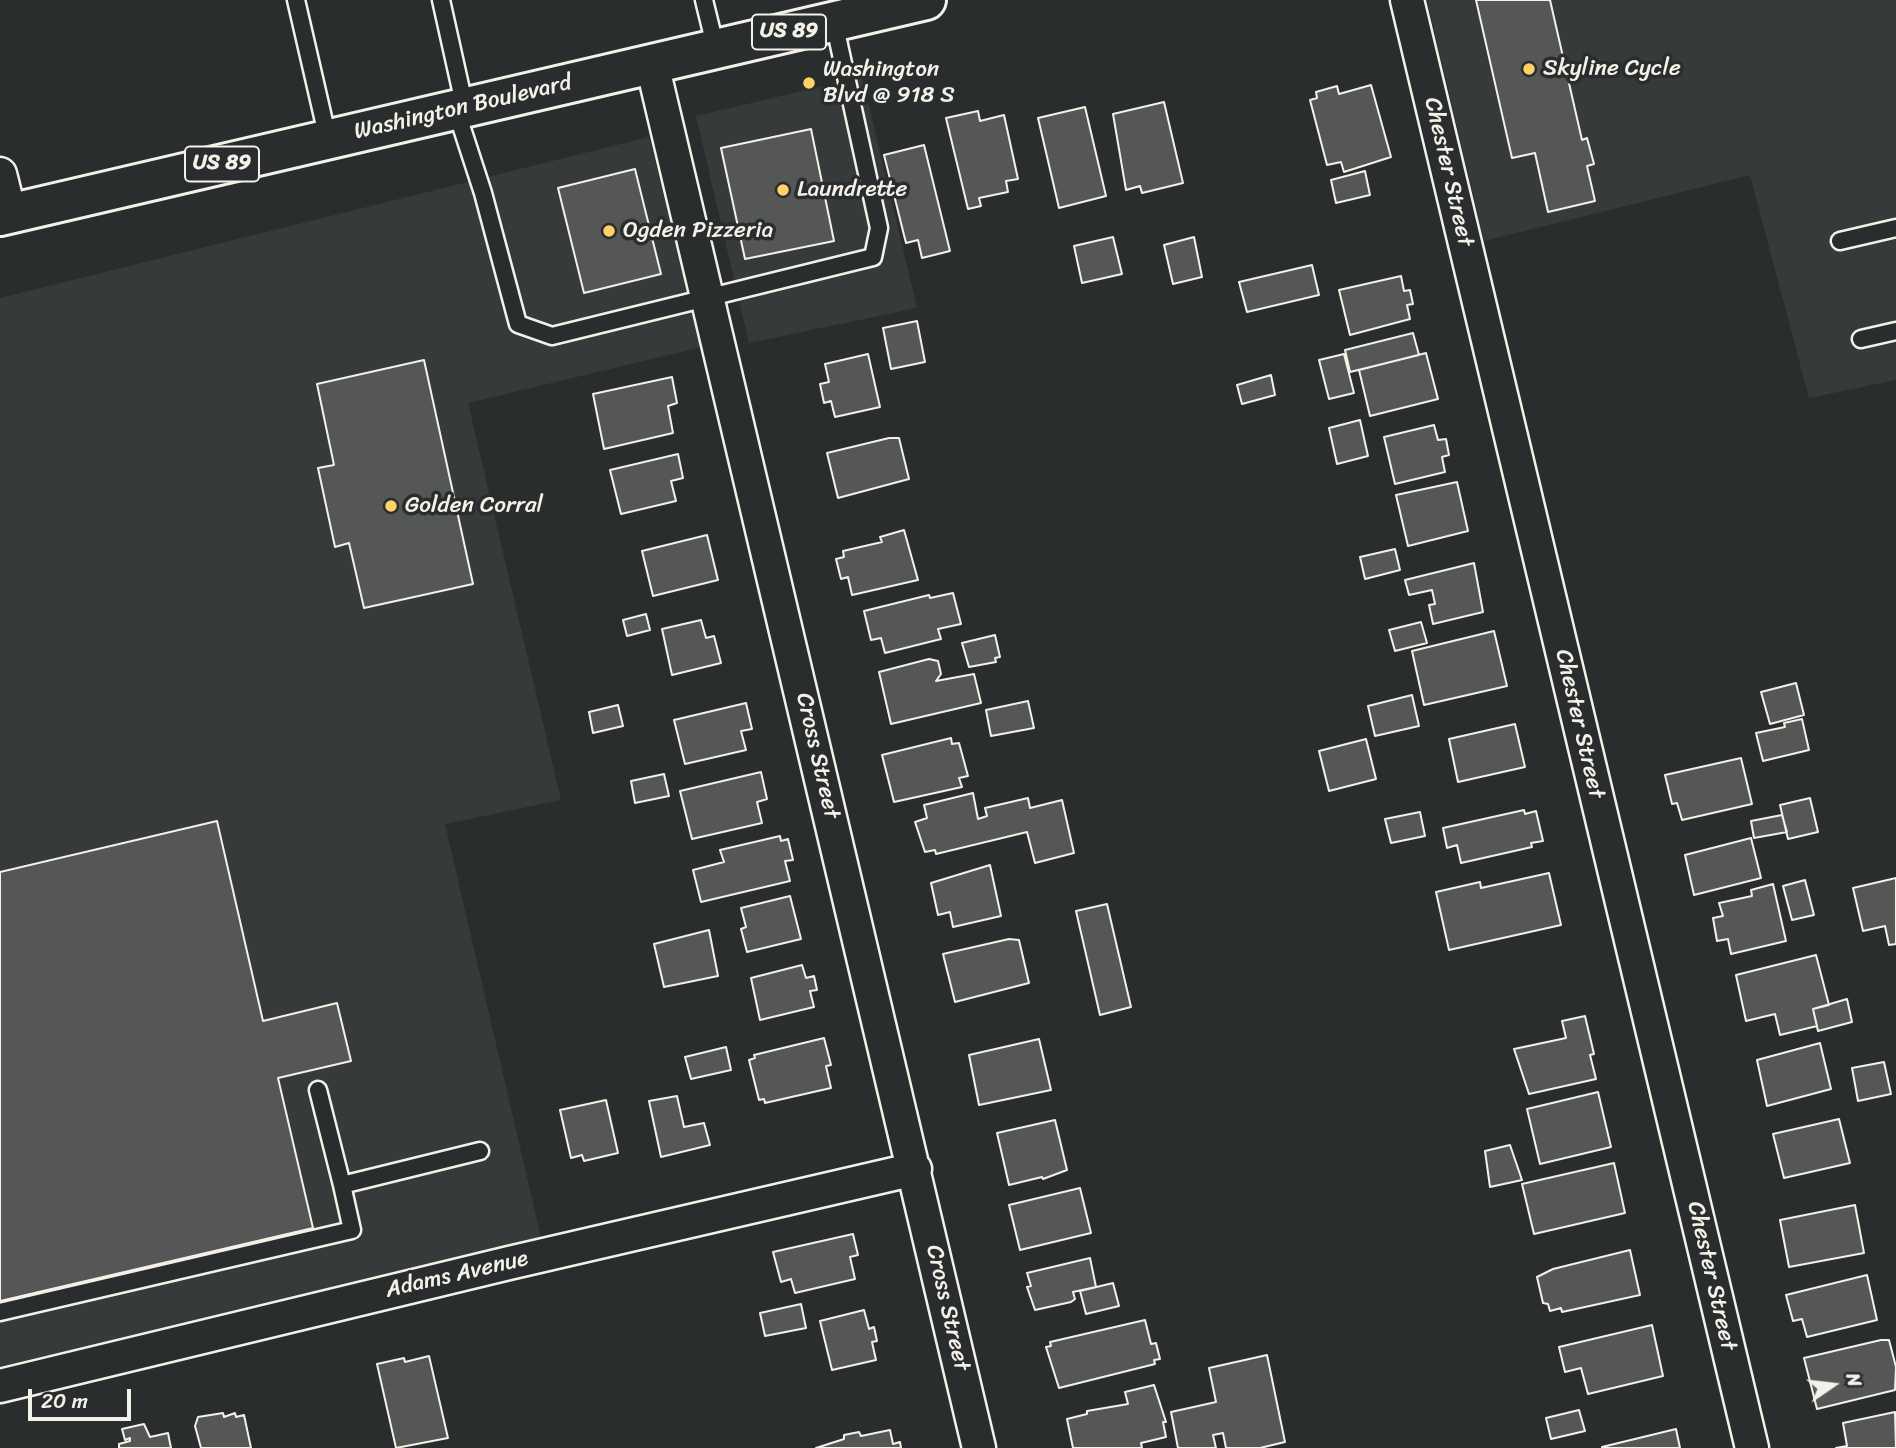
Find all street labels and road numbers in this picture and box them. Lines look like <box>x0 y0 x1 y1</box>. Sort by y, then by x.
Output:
road number: US 89 <box>752 14 826 50</box>
street label: Washington Boulevard <box>352 70 574 146</box>
street label: Chester Street <box>1417 95 1479 249</box>
road number: US 89 <box>185 146 259 182</box>
street label: Chester Street <box>1548 647 1610 801</box>
street label: Cross Street <box>789 690 845 822</box>
street label: Chester Street <box>1680 1199 1742 1353</box>
street label: Cross Street <box>919 1242 975 1374</box>
street label: Adams Avenue <box>383 1245 531 1305</box>

